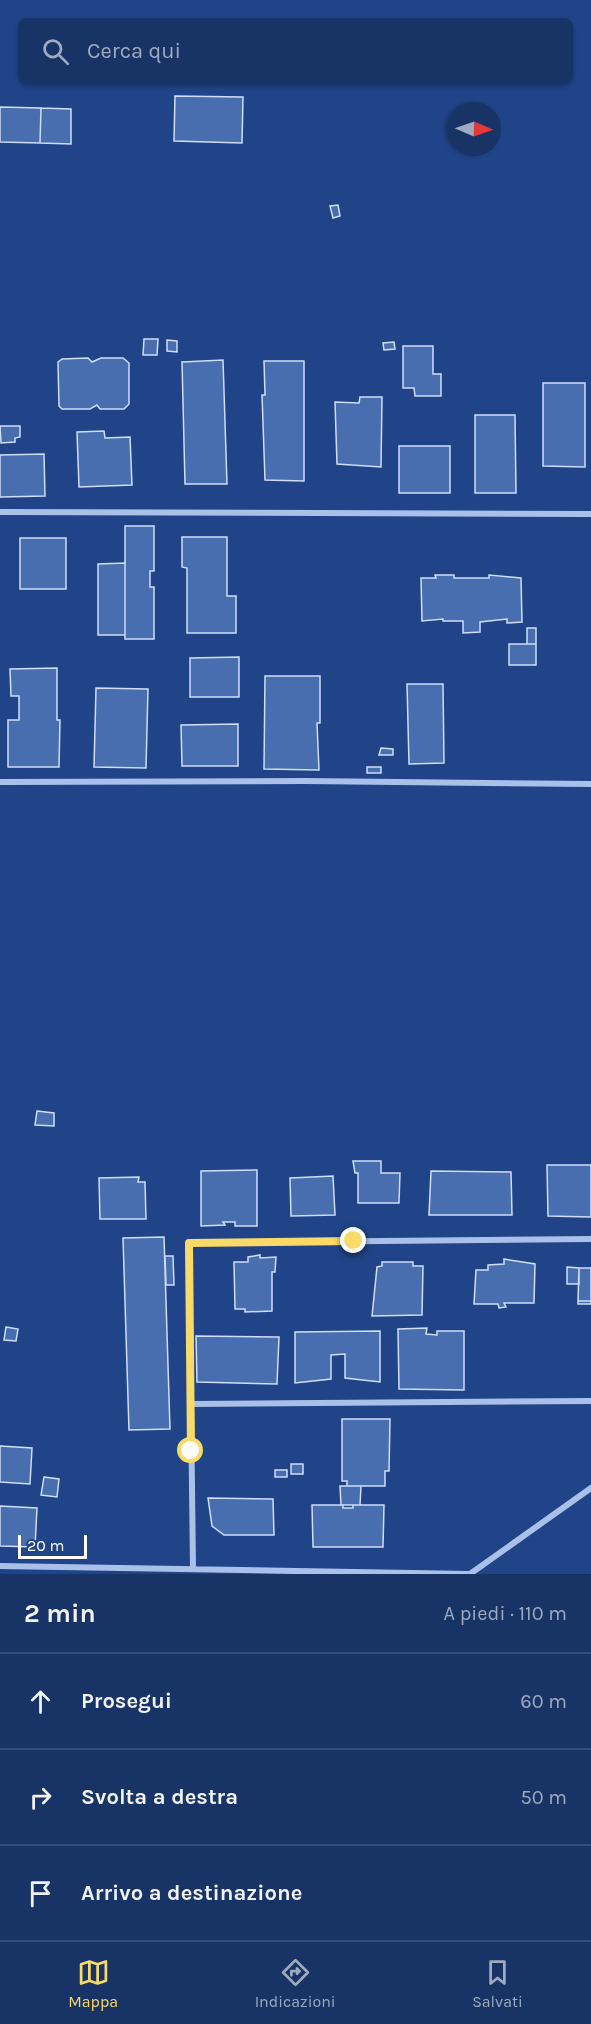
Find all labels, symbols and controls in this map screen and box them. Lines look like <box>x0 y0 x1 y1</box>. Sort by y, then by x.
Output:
search box <box>18 18 573 84</box>
icon: search <box>39 35 72 68</box>
text: Cerca qui <box>87 38 181 64</box>
north arrow <box>447 102 501 156</box>
route end <box>340 1227 366 1253</box>
route start <box>177 1437 203 1463</box>
scale bar <box>18 1532 87 1560</box>
text: 20 m <box>27 1536 65 1555</box>
text: 2 min <box>24 1598 96 1629</box>
text: A piedi · 110 m <box>443 1602 567 1625</box>
icon: ahead <box>24 1685 57 1718</box>
text: Prosegui <box>81 1688 172 1714</box>
text: 60 m <box>520 1690 567 1713</box>
icon: right <box>24 1781 57 1814</box>
text: Svolta a destra <box>81 1784 238 1810</box>
text: 50 m <box>520 1786 567 1809</box>
icon: arrive <box>24 1877 57 1910</box>
text: Arrivo a destinazione <box>81 1880 302 1906</box>
tab: Mappa <box>68 1956 118 2011</box>
tab: Indicazioni <box>255 1956 336 2011</box>
tab: Salvati <box>472 1956 523 2011</box>

